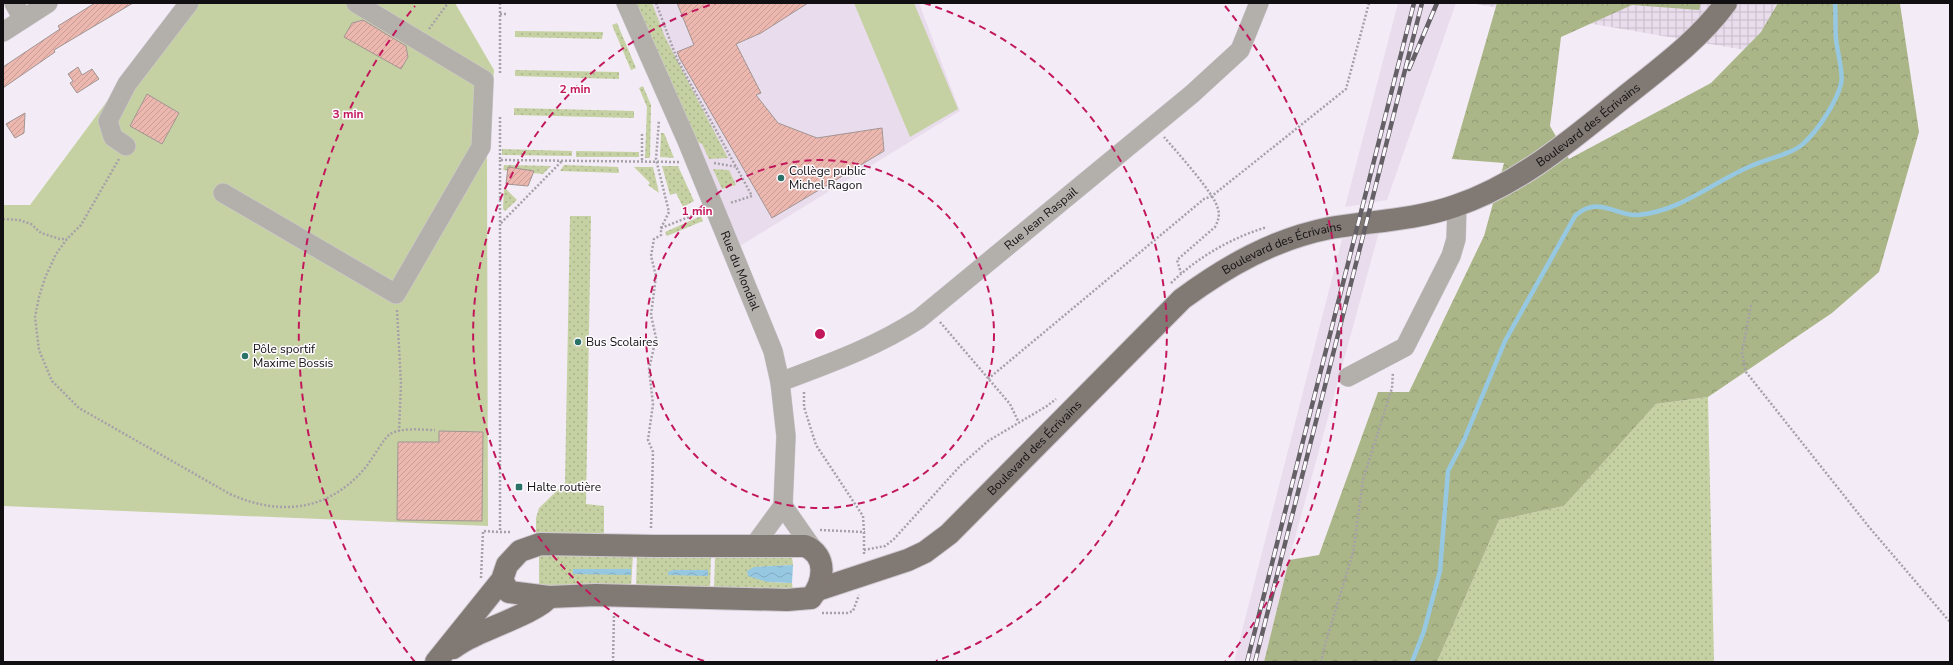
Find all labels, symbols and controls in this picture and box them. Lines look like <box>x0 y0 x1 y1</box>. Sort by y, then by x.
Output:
street label: Boulevard des Écrivains <box>1533 79 1644 170</box>
text: 2 min <box>559 81 591 97</box>
text: 3 min <box>332 106 364 122</box>
place label: Collège public Michel Ragon <box>789 163 866 193</box>
marker: Collège public Michel Ragon <box>776 173 786 183</box>
street label: Rue Jean Raspail <box>1001 183 1081 253</box>
text: 1 min <box>681 203 713 219</box>
street label: Boulevard des Écrivains <box>1219 218 1343 278</box>
street label: Rue du Mondial <box>717 228 764 313</box>
centre of rings <box>813 327 827 341</box>
place label: Bus Scolaires <box>586 334 658 350</box>
marker: Bus Scolaires <box>573 337 583 347</box>
place label: Pôle sportif Maxime Bossis <box>253 341 334 371</box>
marker: Pôle sportif Maxime Bossis <box>240 351 250 361</box>
street label: Boulevard des Écrivains <box>984 397 1085 499</box>
place label: Halte routière <box>527 479 601 495</box>
marker: Halte routière <box>514 482 524 492</box>

